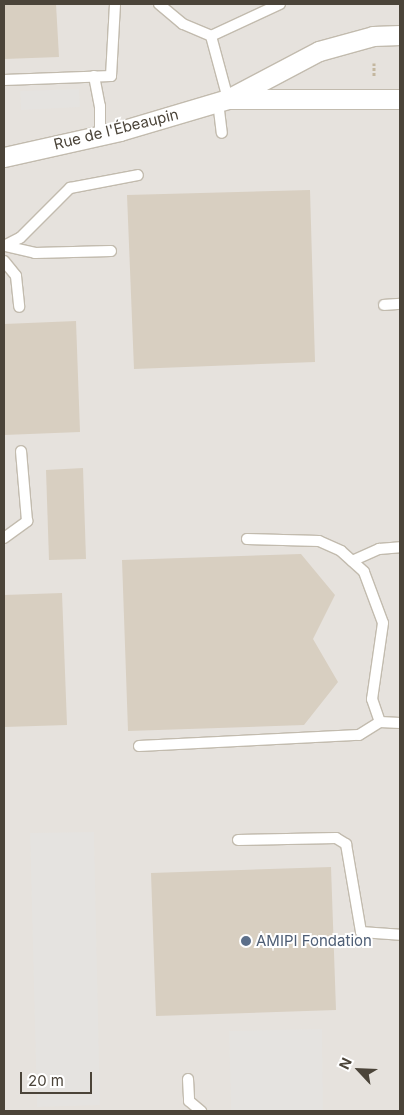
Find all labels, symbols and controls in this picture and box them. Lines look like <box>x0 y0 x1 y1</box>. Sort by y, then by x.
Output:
street label: Rue de l'Ébeaupin <box>52 105 180 153</box>
place label: AMIPI Fondation <box>256 932 372 950</box>
marker: AMIPI Fondation <box>240 935 252 947</box>
north arrow <box>334 1045 384 1095</box>
text: N <box>335 1055 355 1072</box>
scale bar <box>22 1062 95 1094</box>
text: 20 m <box>28 1071 64 1090</box>

